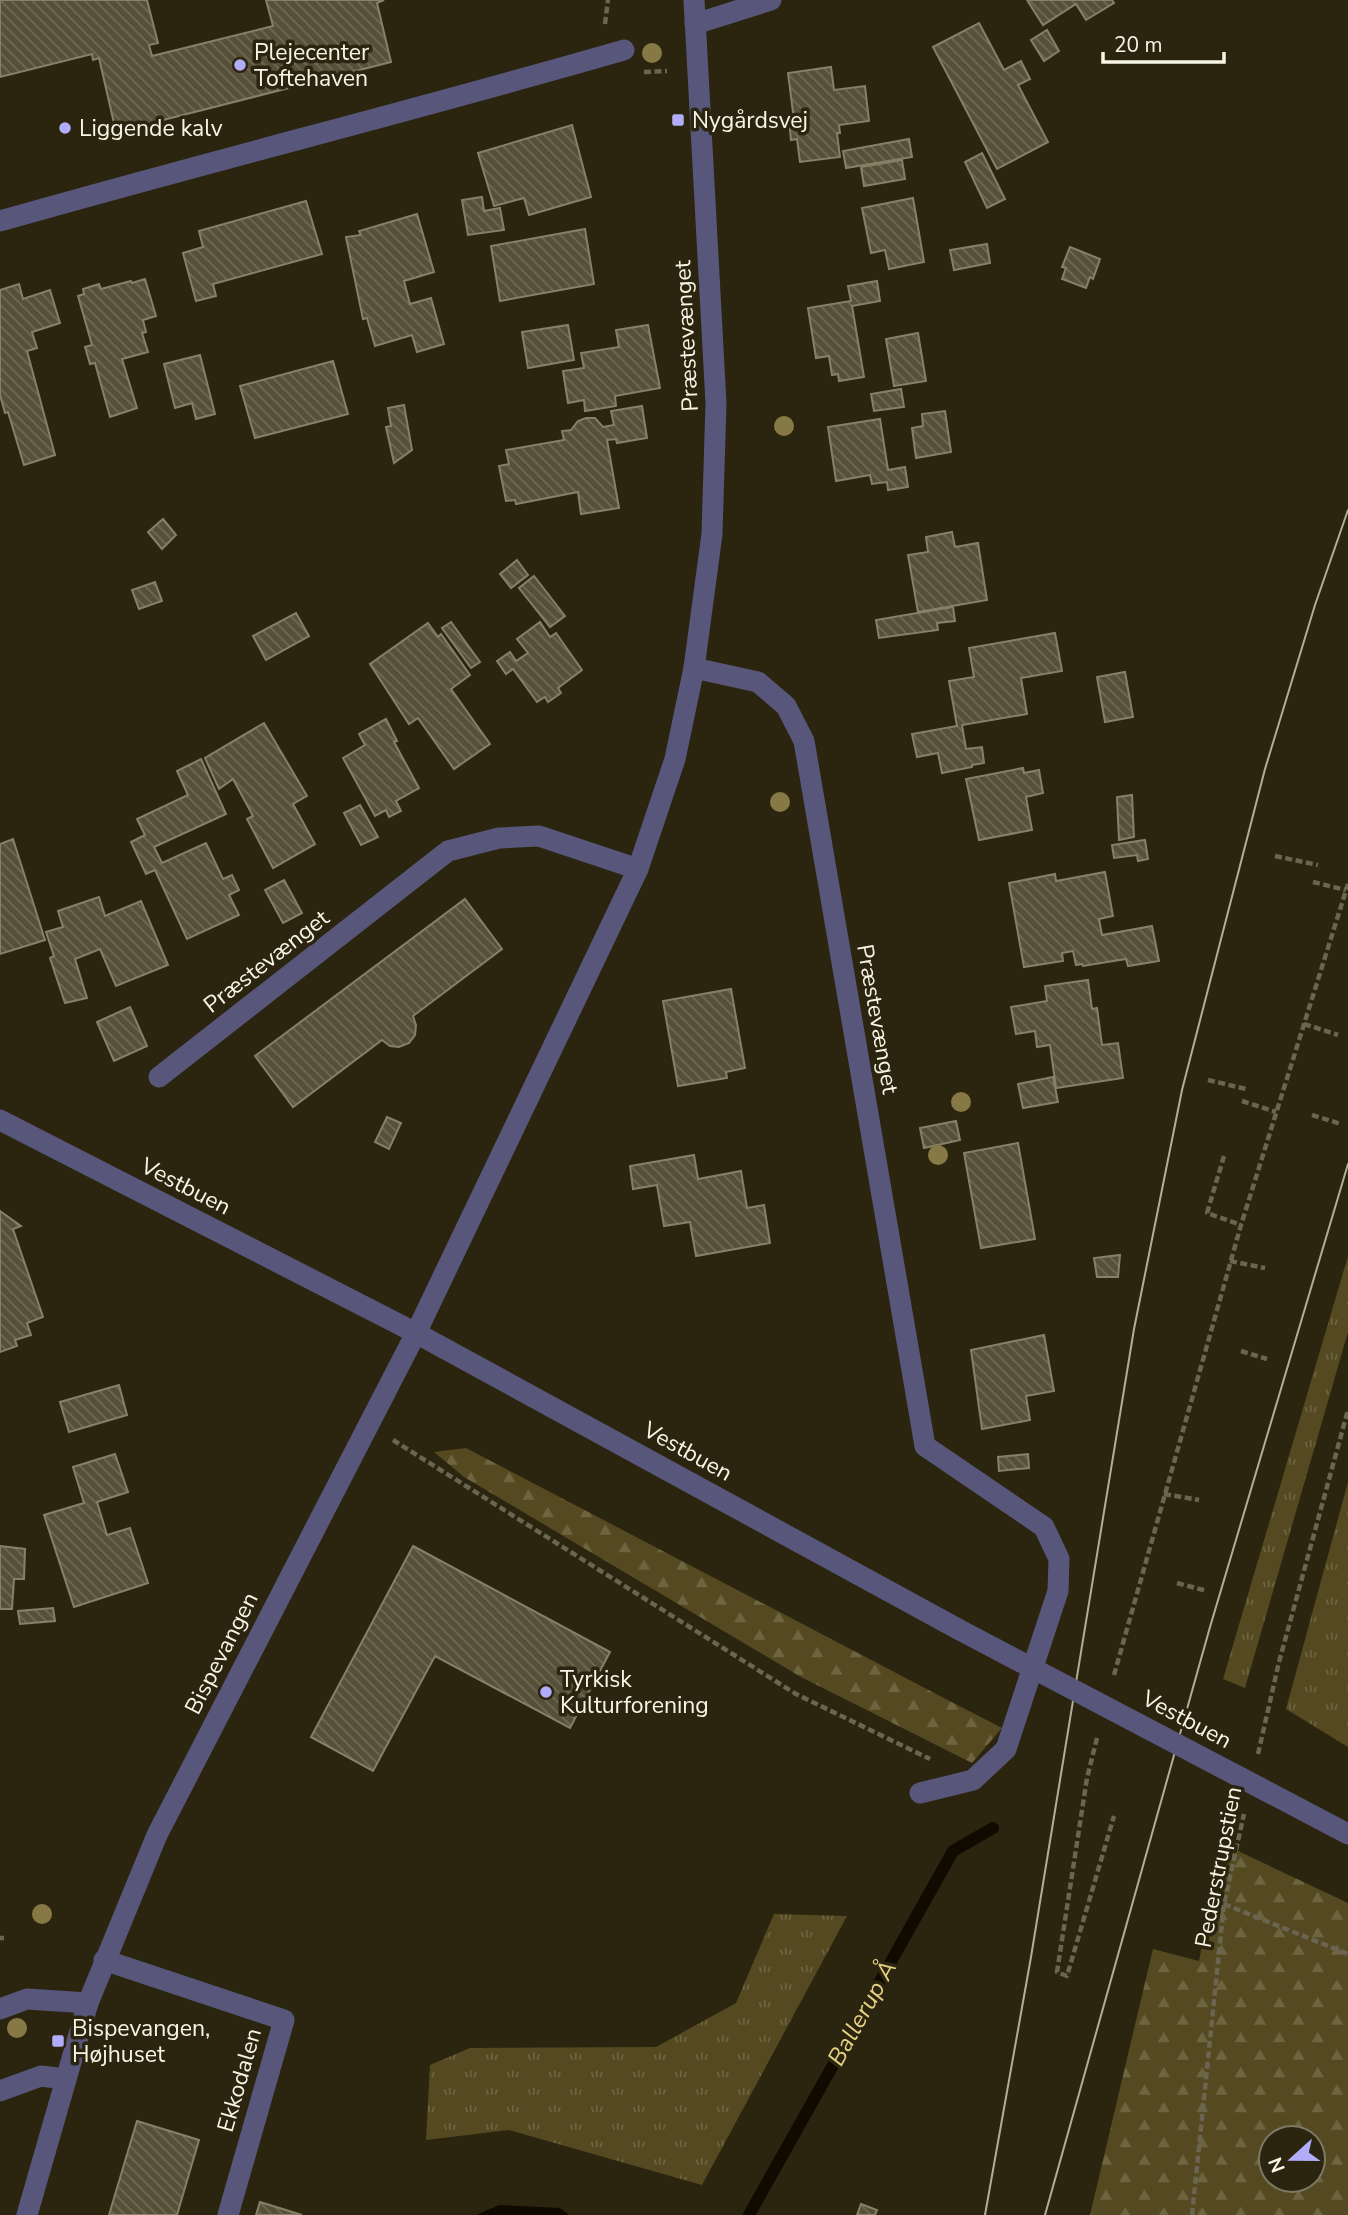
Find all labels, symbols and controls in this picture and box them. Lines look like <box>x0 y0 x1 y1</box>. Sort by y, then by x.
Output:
scale bar <box>1103 21 1224 65</box>
text: 20 m <box>1114 31 1163 59</box>
place label: Plejecenter Toftehaven <box>254 37 370 94</box>
marker: Plejecenter Toftehaven <box>232 57 248 73</box>
place label: Nygårdsvej <box>692 105 808 136</box>
marker: Nygårdsvej <box>670 112 686 128</box>
place label: Liggende kalv <box>79 113 223 144</box>
marker: Liggende kalv <box>57 120 73 136</box>
street label: Præstevænget <box>667 259 706 412</box>
street label: Præstevænget <box>197 902 336 1020</box>
street label: Præstevænget <box>849 942 906 1097</box>
street label: Vestbuen <box>134 1150 236 1222</box>
street label: Vestbuen <box>637 1414 738 1489</box>
street label: Bispevangen <box>177 1587 265 1720</box>
place label: Tyrkisk Kulturforening <box>560 1664 709 1721</box>
street label: Vestbuen <box>1136 1682 1237 1756</box>
marker: Tyrkisk Kulturforening <box>538 1684 554 1700</box>
street label: Pederstrupstien <box>1188 1784 1249 1950</box>
water label: Ballerup Å <box>820 1955 904 2071</box>
place label: Bispevangen, Højhuset <box>72 2013 210 2070</box>
street label: Ekkodalen <box>210 2025 269 2136</box>
marker: Bispevangen, Højhuset <box>50 2033 66 2049</box>
north arrow <box>1257 2124 1327 2194</box>
text: N <box>1262 2153 1292 2176</box>

